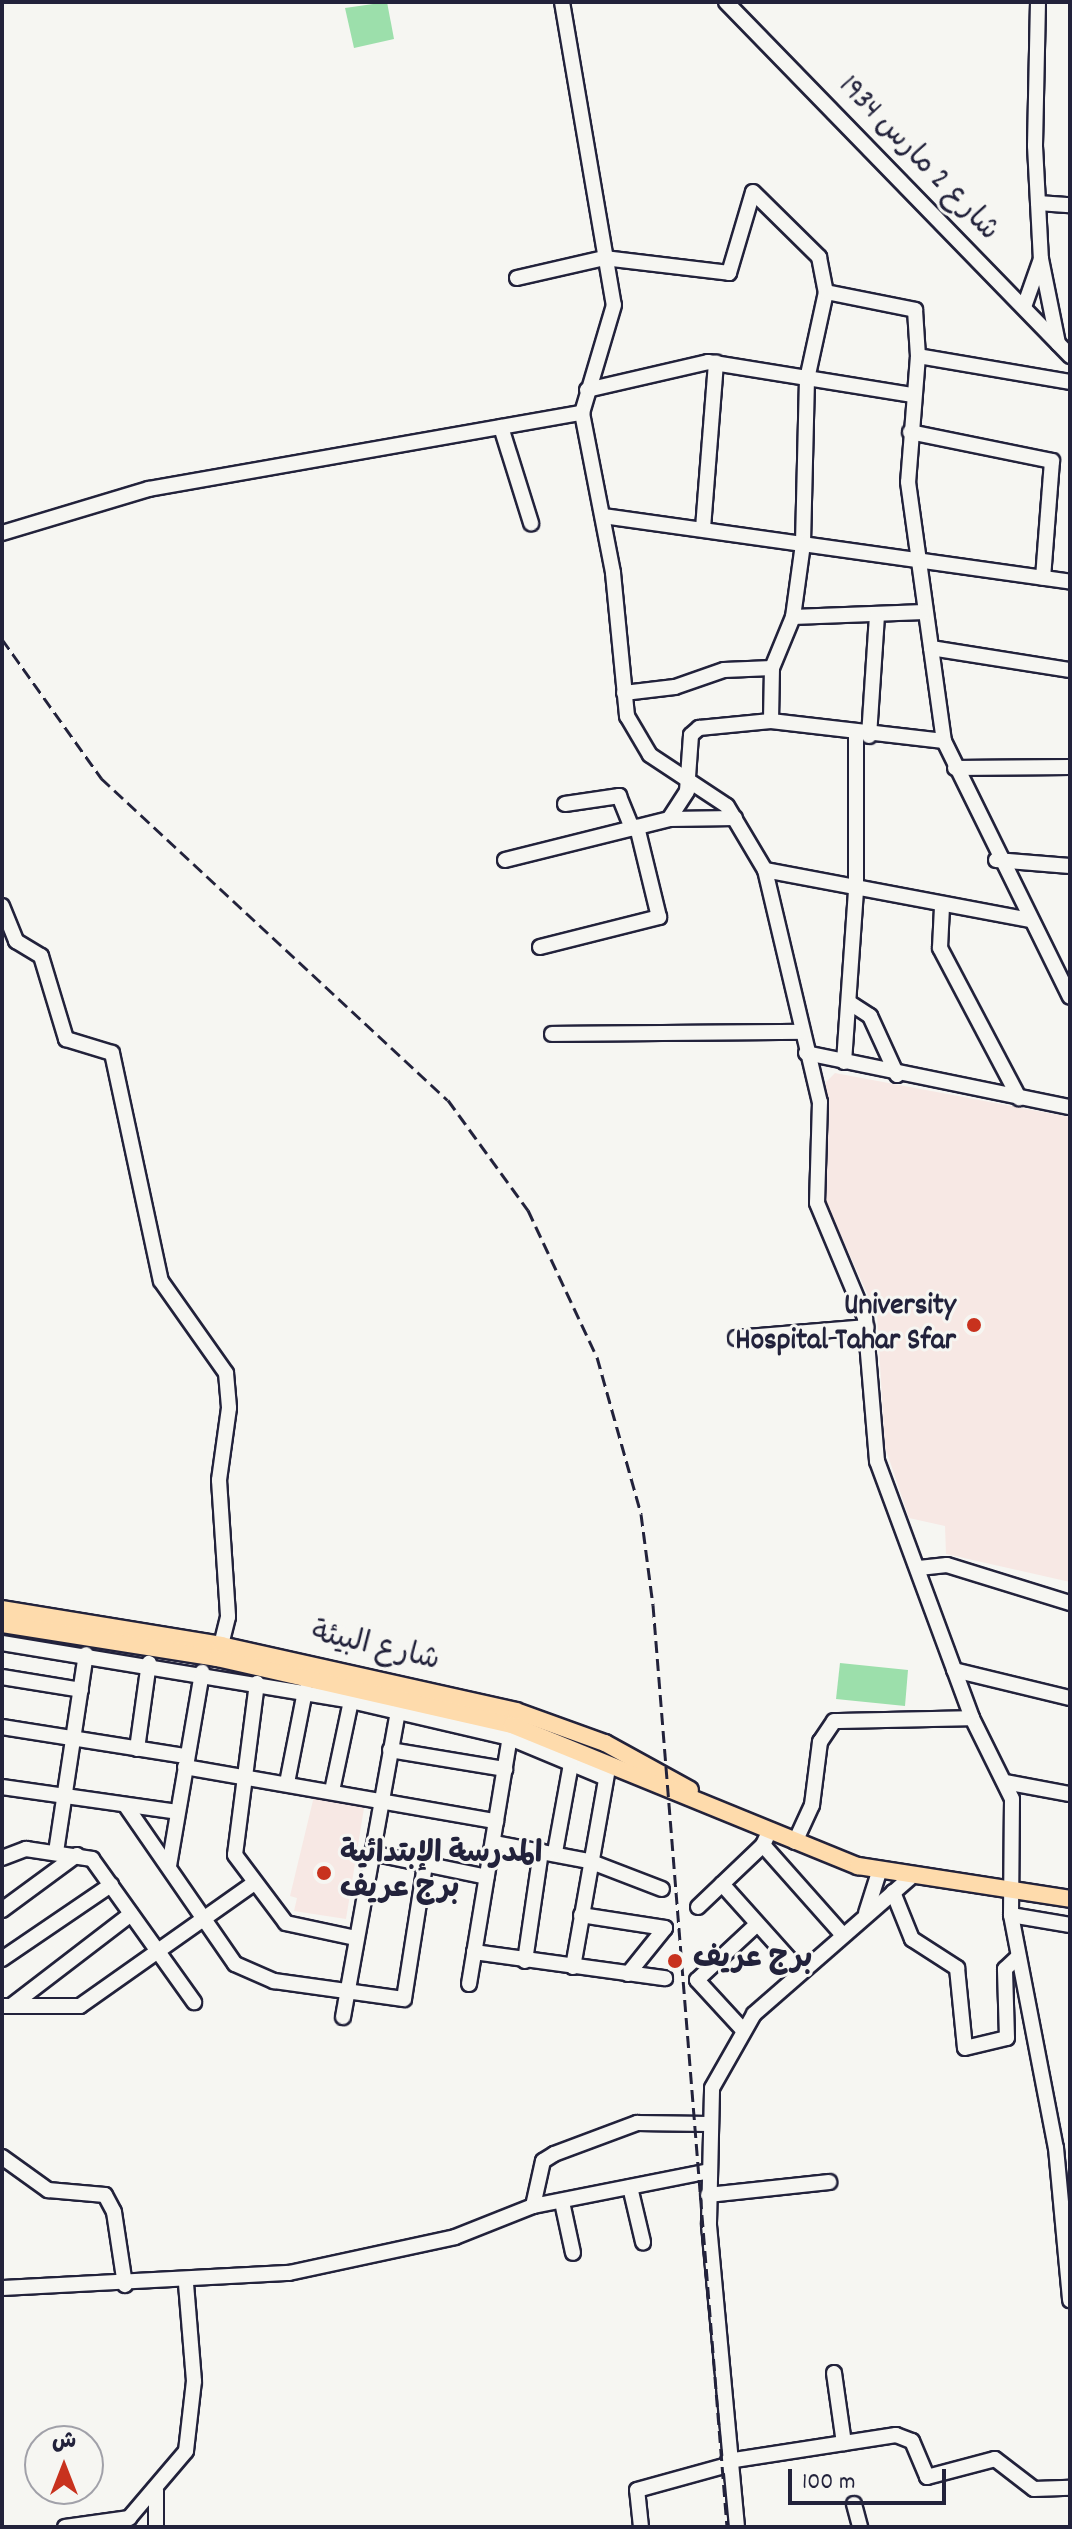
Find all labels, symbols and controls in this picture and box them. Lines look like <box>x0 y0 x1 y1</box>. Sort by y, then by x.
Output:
street label: شارع 2 مارس 1934 <box>829 70 1005 250</box>
place label: University Hospital Tahar Sfar <box>735 1290 956 1360</box>
marker: University Hospital Tahar Sfar <box>963 1314 985 1336</box>
street label: شارع البيئة <box>307 1617 443 1681</box>
place label: المدرسة الإبتدائية برج عريف <box>340 1838 542 1908</box>
marker: المدرسة الإبتدائية برج عريف <box>315 1864 333 1882</box>
place label: برج عريف <box>693 1943 812 1979</box>
marker: برج عريف <box>664 1950 686 1972</box>
north arrow <box>24 2425 104 2505</box>
text: ش <box>52 2427 76 2458</box>
scale bar <box>792 2453 950 2503</box>
text: 100 m <box>802 2466 855 2500</box>

